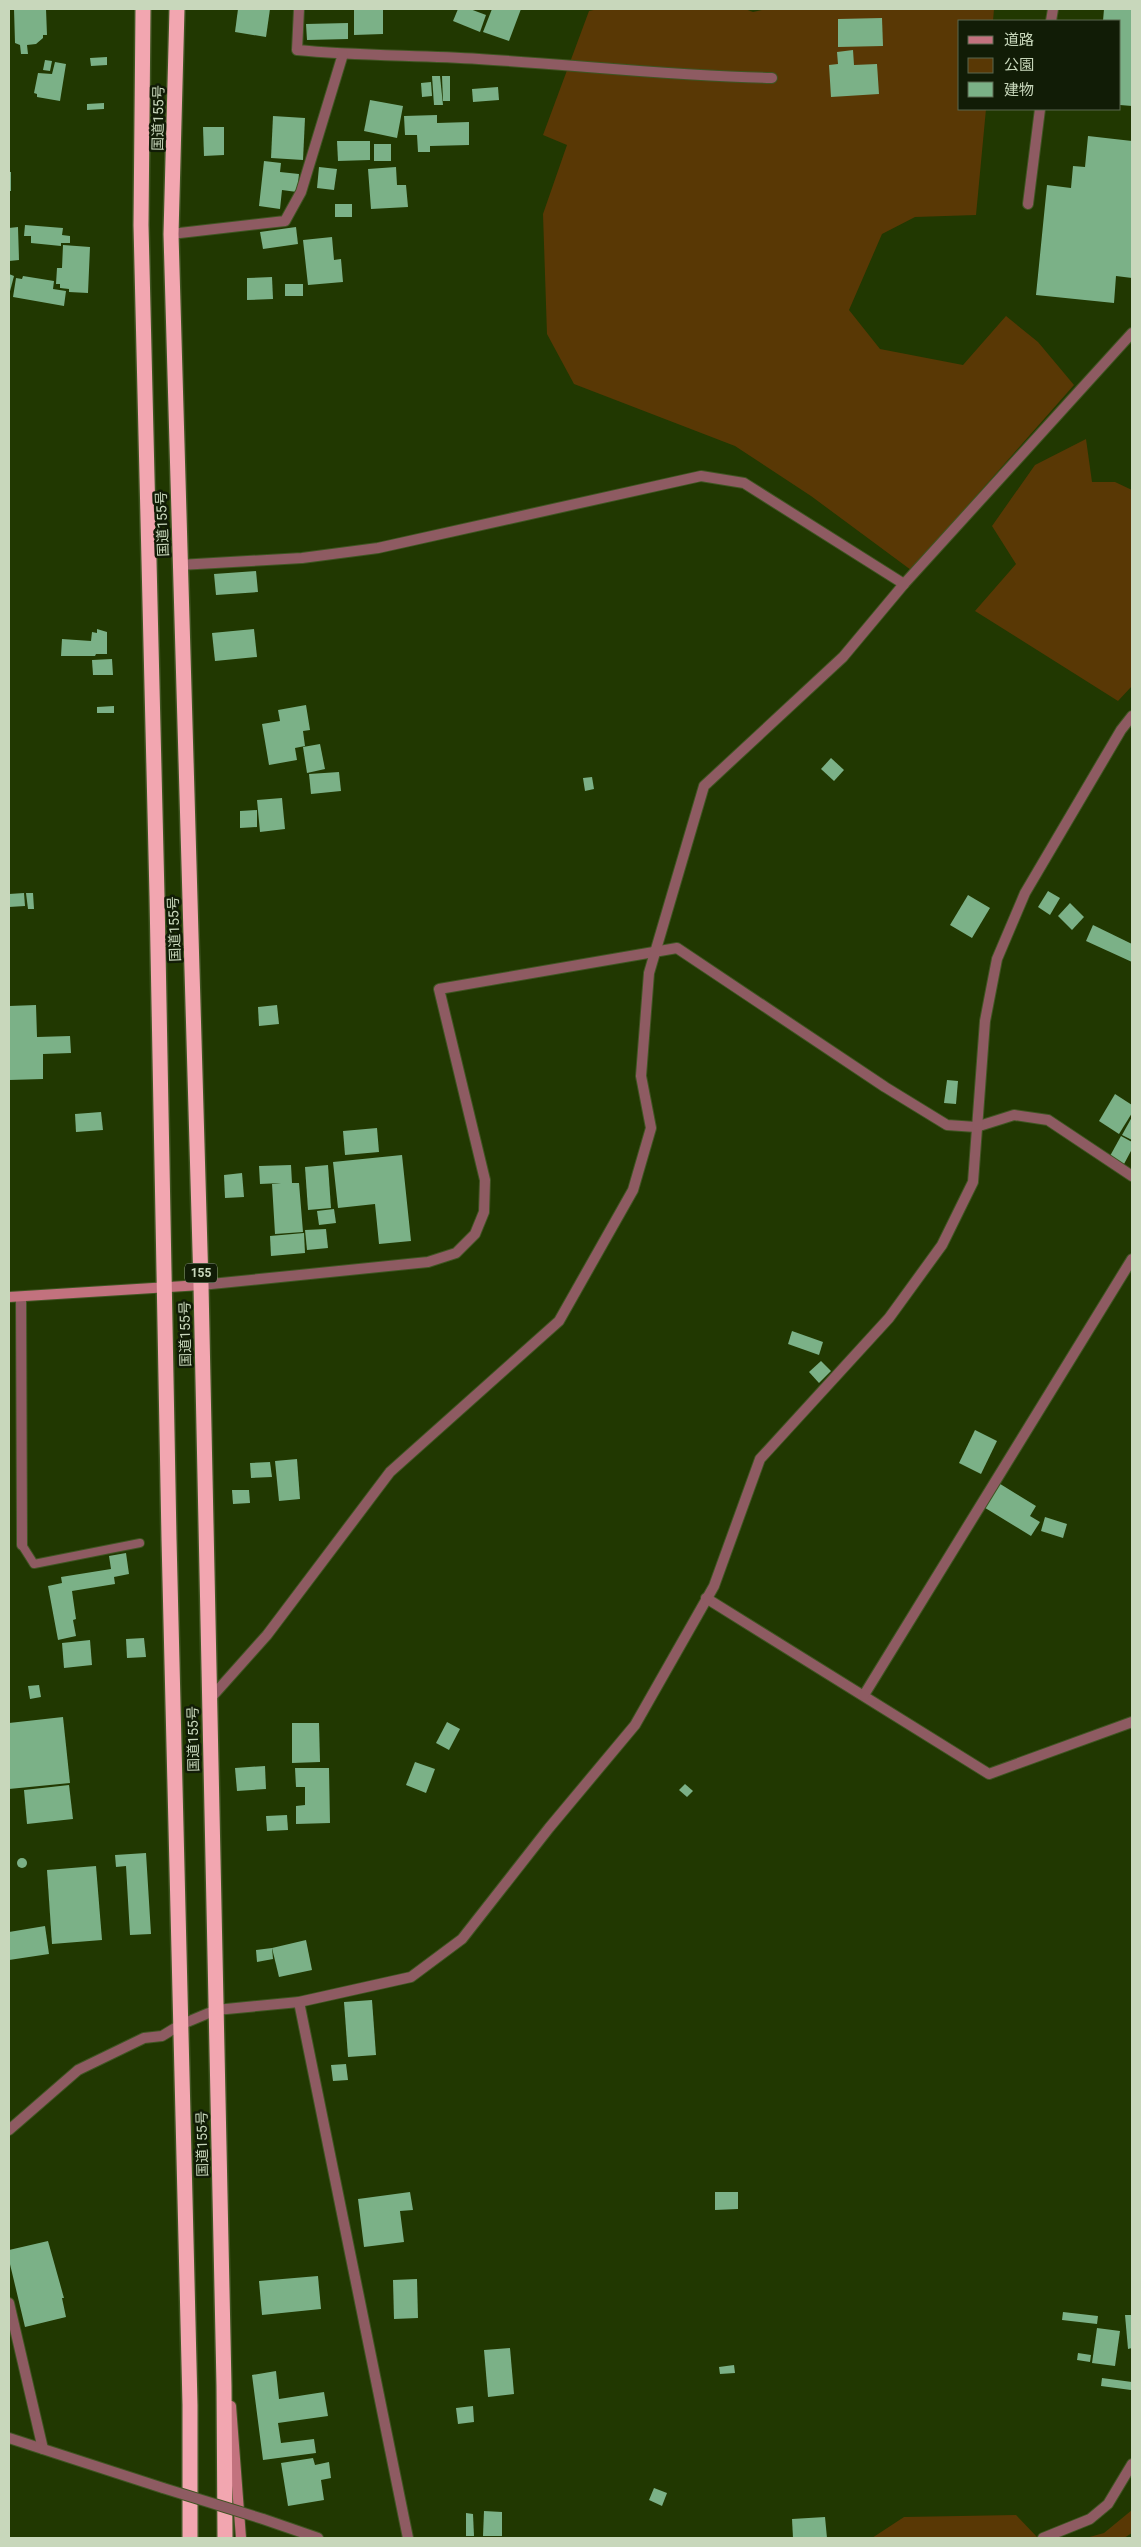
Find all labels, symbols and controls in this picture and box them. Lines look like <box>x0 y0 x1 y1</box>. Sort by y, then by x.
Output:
legend <box>958 20 1121 110</box>
text: 道路 <box>1004 31 1034 49</box>
text: 公園 <box>1004 56 1034 74</box>
text: 建物 <box>1004 81 1034 99</box>
street label: 国道155号 <box>149 85 167 151</box>
street label: 国道155号 <box>153 491 171 557</box>
street label: 国道155号 <box>165 896 183 962</box>
road number: 155 <box>185 1264 217 1282</box>
street label: 国道155号 <box>176 1301 194 1367</box>
street label: 国道155号 <box>184 1706 202 1772</box>
street label: 国道155号 <box>193 2111 211 2177</box>

